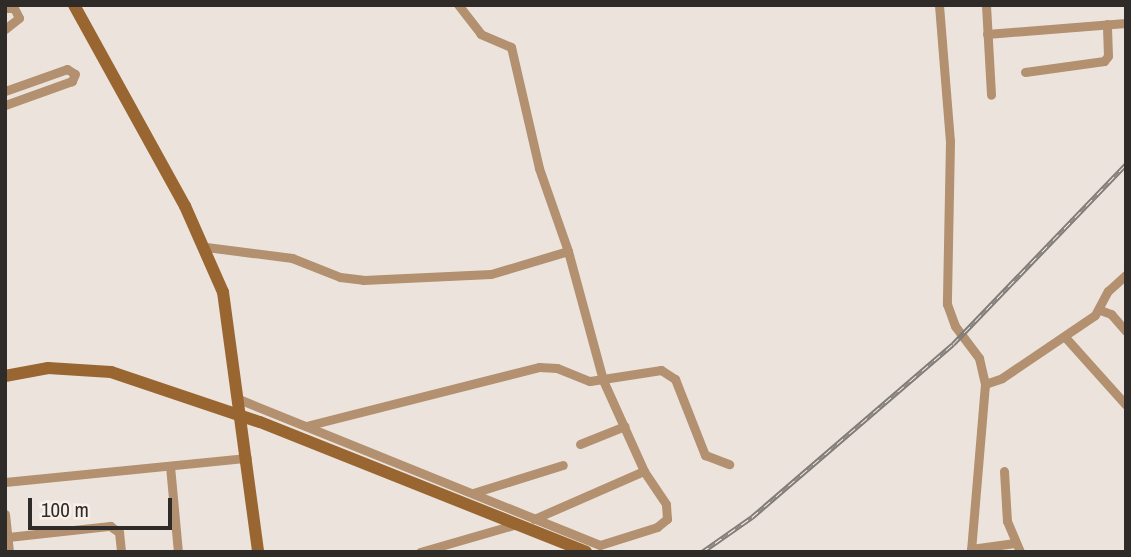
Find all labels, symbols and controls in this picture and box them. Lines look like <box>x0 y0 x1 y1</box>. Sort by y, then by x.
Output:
scale bar <box>32 484 175 528</box>
text: 100 m <box>41 495 89 524</box>

